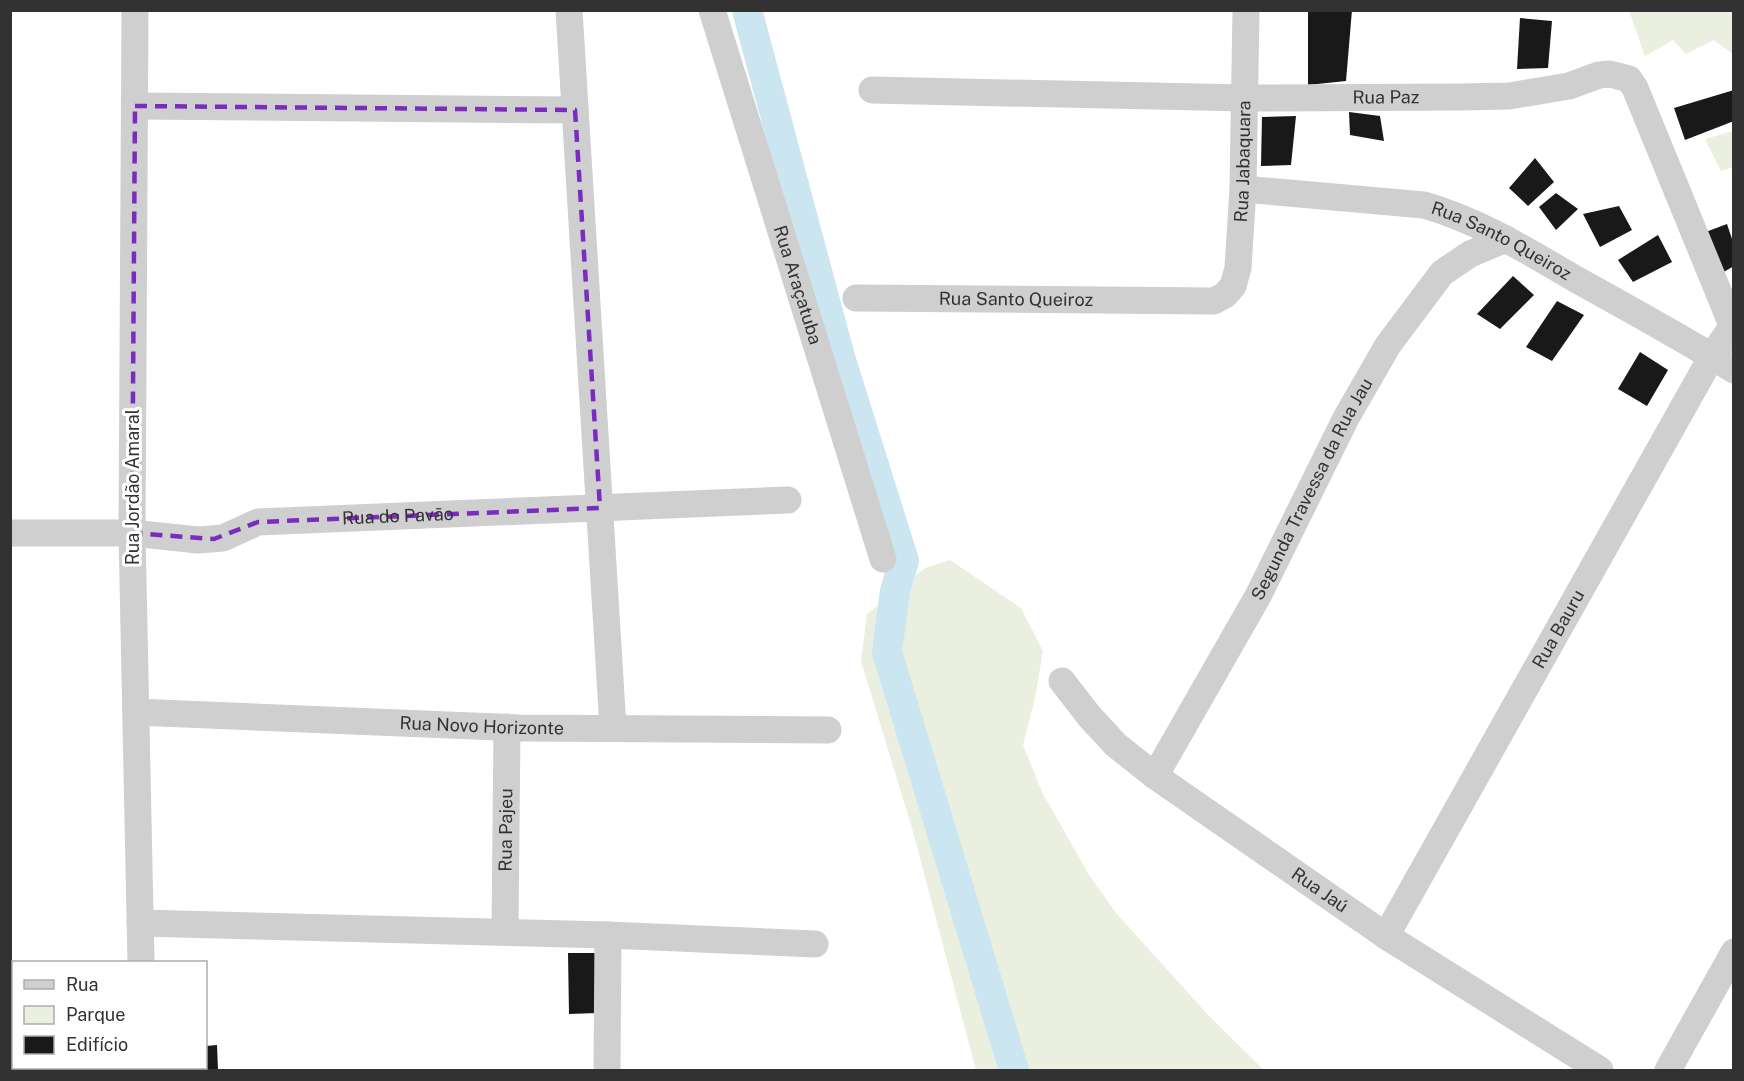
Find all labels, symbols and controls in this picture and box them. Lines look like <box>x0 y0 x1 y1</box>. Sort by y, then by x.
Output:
street label: Rua Paz <box>1353 86 1419 108</box>
street label: Rua Jabaquara <box>1230 100 1254 223</box>
street label: Rua Santo Queiroz <box>1429 197 1575 284</box>
street label: Rua Araçatuba <box>770 223 827 347</box>
street label: Rua Santo Queiroz <box>939 288 1093 310</box>
street label: Segunda Travessa da Rua Jau <box>1247 374 1377 604</box>
street label: Rua Jordão Amaral <box>122 409 143 565</box>
street label: Rua do Pavão <box>342 503 454 529</box>
street label: Rua Bauru <box>1528 586 1588 672</box>
street label: Rua Novo Horizonte <box>399 712 564 738</box>
street label: Rua Pajeu <box>495 788 516 872</box>
street label: Rua Jaú <box>1288 863 1352 917</box>
legend <box>12 961 207 1069</box>
text: Rua <box>66 974 98 995</box>
text: Parque <box>66 1004 126 1025</box>
text: Edifício <box>66 1034 128 1055</box>

